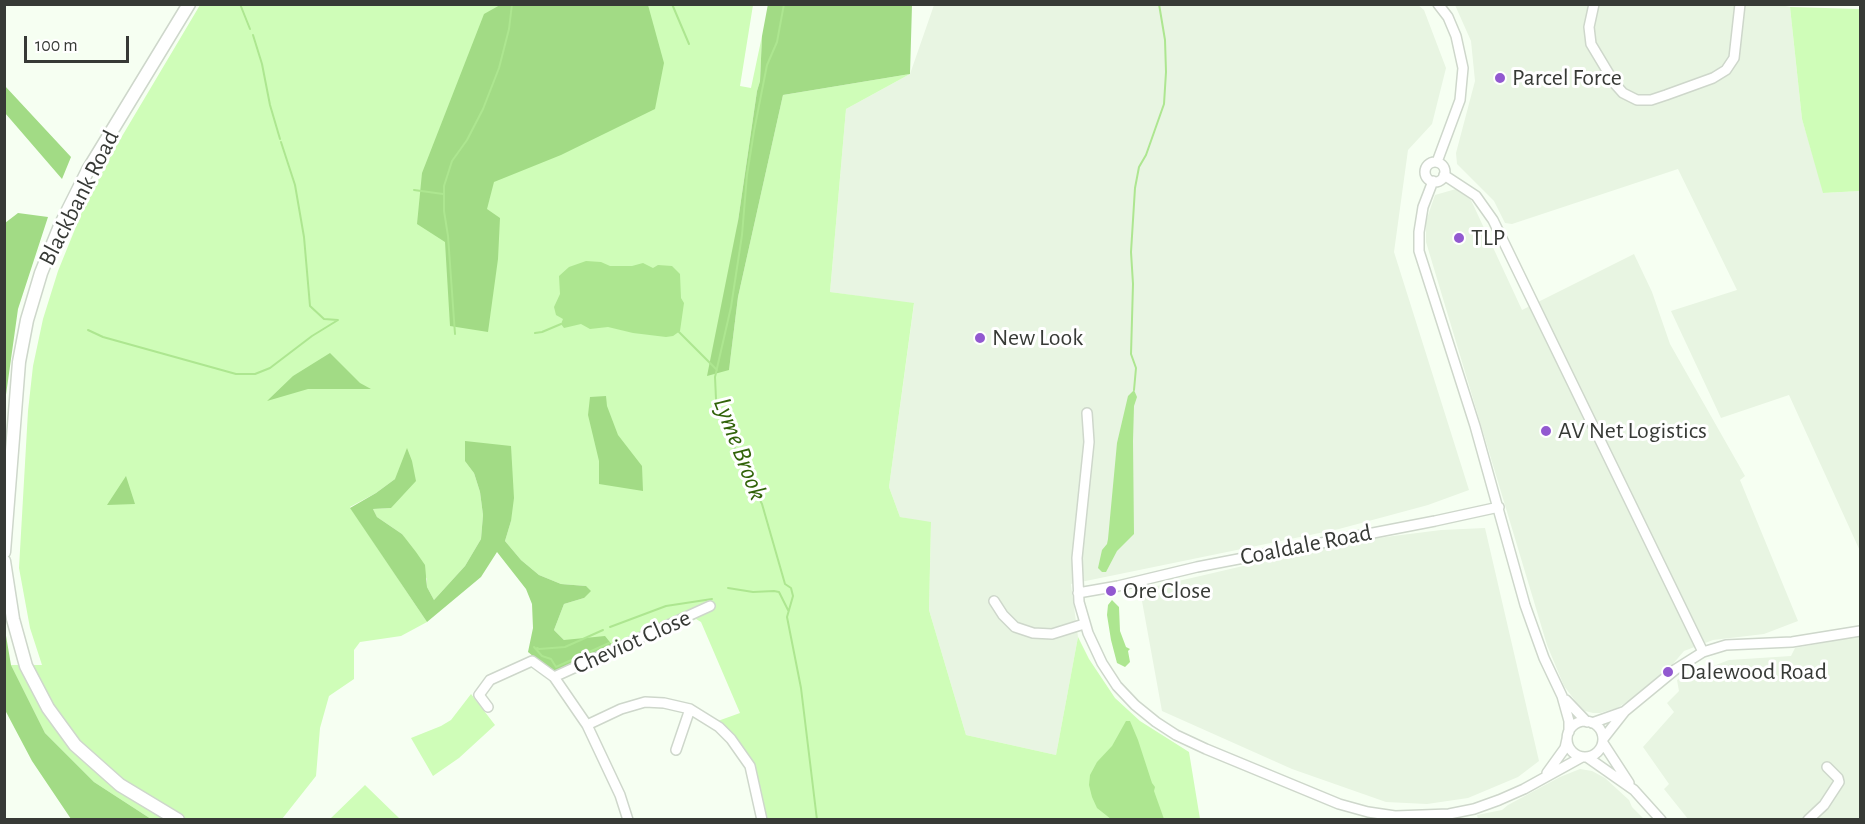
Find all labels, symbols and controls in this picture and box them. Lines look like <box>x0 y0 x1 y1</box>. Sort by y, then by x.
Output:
scale bar <box>27 24 132 62</box>
text: 100 m <box>35 37 78 55</box>
place label: Parcel Force <box>1512 64 1622 92</box>
marker: Parcel Force <box>1493 71 1507 85</box>
street label: Blackbank Road <box>33 125 125 271</box>
place label: TLP <box>1471 224 1505 252</box>
marker: TLP <box>1452 231 1466 245</box>
place label: New Look <box>992 324 1083 352</box>
marker: New Look <box>973 331 987 345</box>
water label: Lyme Brook <box>706 393 774 505</box>
place label: AV Net Logistics <box>1558 417 1707 445</box>
marker: AV Net Logistics <box>1539 424 1553 438</box>
street label: Coaldale Road <box>1238 518 1374 572</box>
place label: Ore Close <box>1123 577 1211 605</box>
marker: Ore Close <box>1104 584 1118 598</box>
street label: Cheviot Close <box>569 603 695 681</box>
place label: Dalewood Road <box>1680 658 1827 686</box>
marker: Dalewood Road <box>1661 665 1675 679</box>

